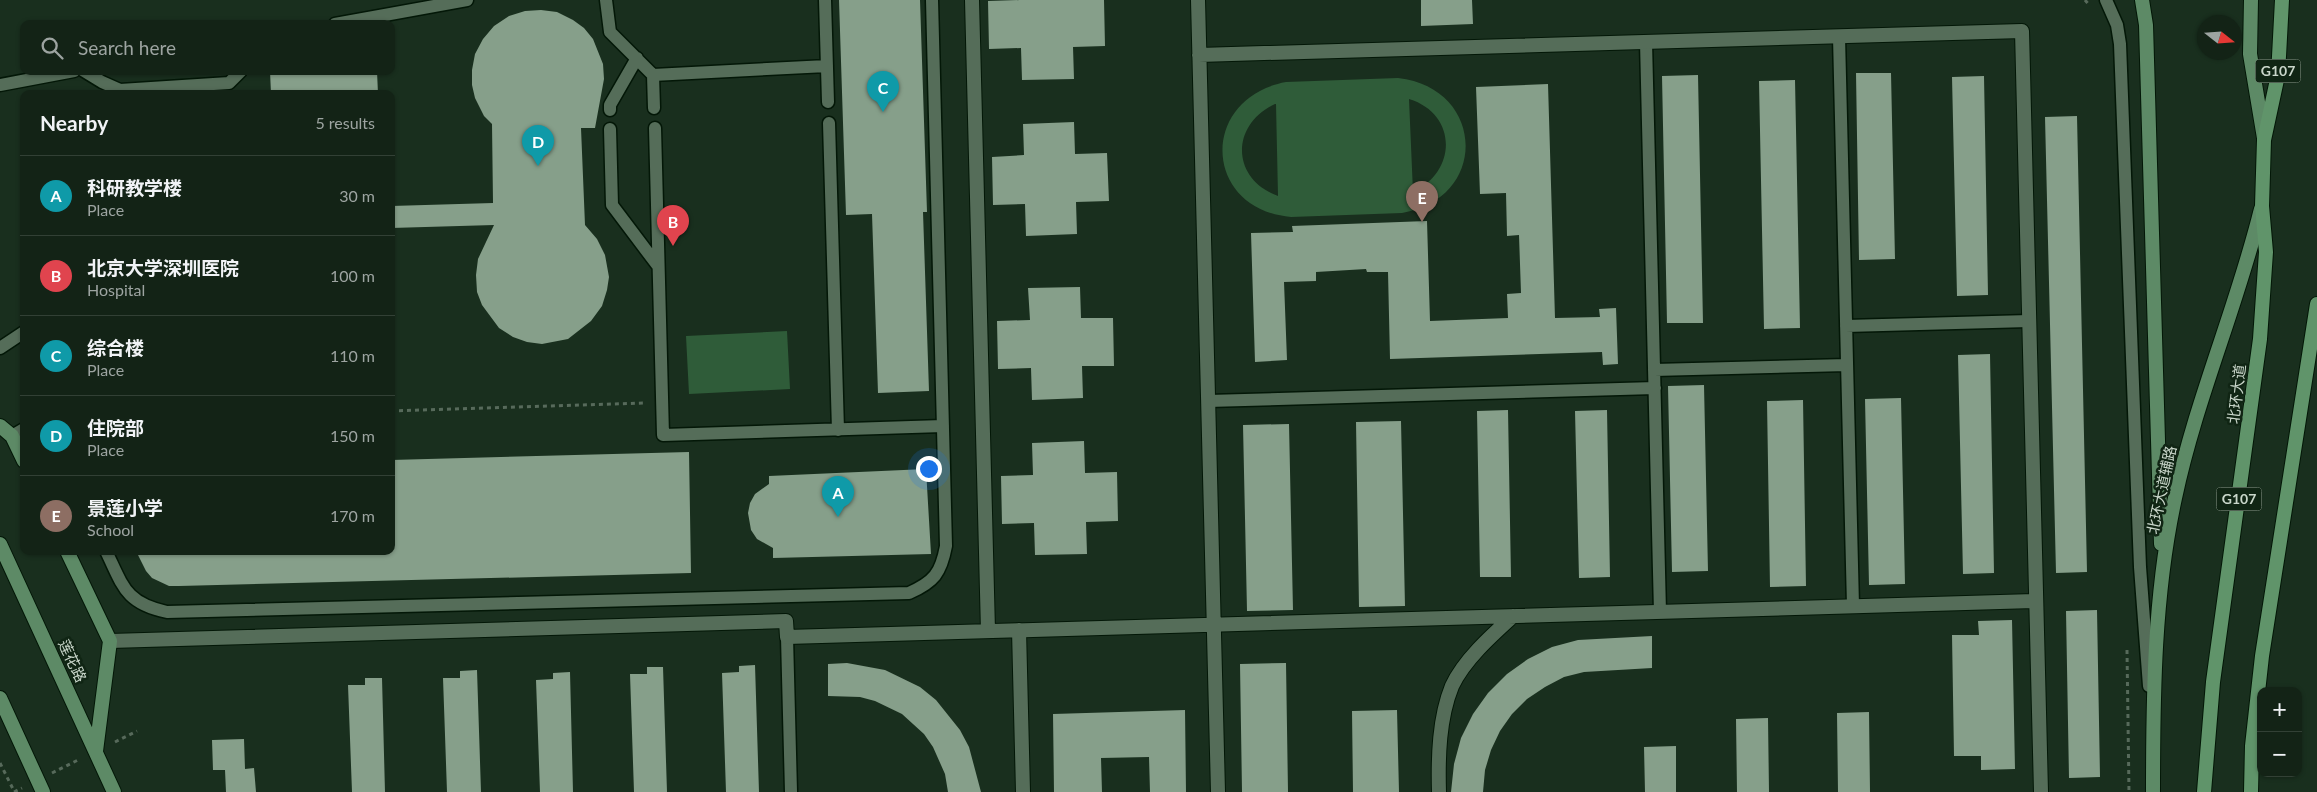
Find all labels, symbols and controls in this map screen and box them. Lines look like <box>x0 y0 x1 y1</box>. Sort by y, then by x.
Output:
north arrow <box>2197 15 2242 60</box>
search box <box>20 20 395 75</box>
icon: search <box>38 34 66 62</box>
text: Search here <box>78 36 176 59</box>
road number: G107 <box>2256 59 2300 82</box>
pin: C <box>867 71 899 112</box>
text: Nearby <box>40 110 108 135</box>
text: 5 results <box>315 113 375 132</box>
pin: D <box>522 125 554 166</box>
text: 科研教学楼 <box>87 176 182 199</box>
pin: E <box>1406 181 1438 222</box>
text: A <box>50 186 62 205</box>
text: 30 m <box>339 186 375 205</box>
text: Place <box>87 200 124 219</box>
pin: B <box>657 205 689 246</box>
text: 北京大学深圳医院 <box>87 256 239 279</box>
text: B <box>51 266 61 285</box>
text: 100 m <box>330 266 375 285</box>
text: Hospital <box>87 280 145 299</box>
text: 综合楼 <box>87 336 144 359</box>
text: C <box>51 346 61 365</box>
text: 110 m <box>330 346 375 365</box>
text: Place <box>87 360 124 379</box>
street label: 北环大道 <box>2223 363 2249 425</box>
text: 住院部 <box>87 416 144 439</box>
text: D <box>50 426 62 445</box>
text: 150 m <box>330 426 375 445</box>
text: Place <box>87 440 124 459</box>
street label: 北环大道辅路 <box>2143 444 2179 536</box>
your location <box>916 456 942 482</box>
pin: A <box>822 476 854 517</box>
road number: G107 <box>2216 488 2262 510</box>
text: 景莲小学 <box>87 496 163 519</box>
text: E <box>51 506 61 525</box>
text: 170 m <box>330 506 375 525</box>
text: School <box>87 520 134 539</box>
street label: 莲花路 <box>55 636 91 685</box>
map controls <box>2257 687 2302 777</box>
button: + <box>2257 687 2302 732</box>
button: − <box>2257 732 2302 777</box>

